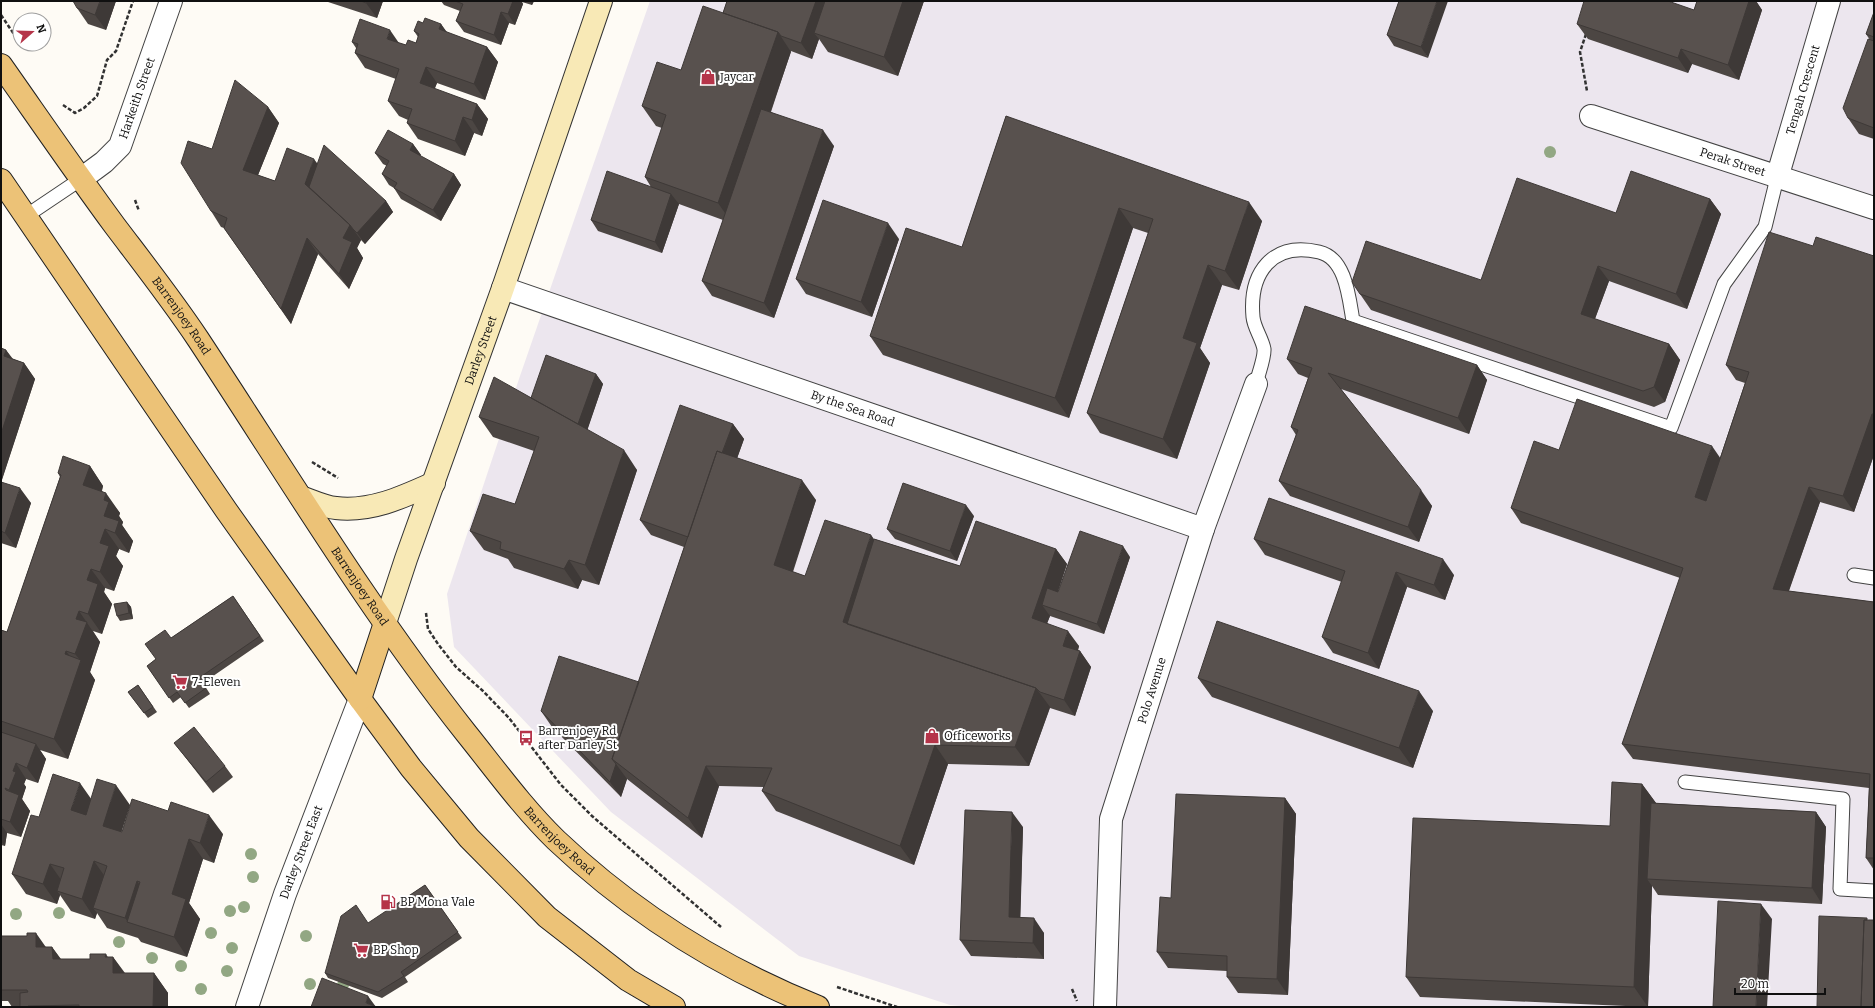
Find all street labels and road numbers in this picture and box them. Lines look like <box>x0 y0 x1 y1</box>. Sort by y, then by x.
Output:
street label: Tengah Crescent <box>1783 43 1823 136</box>
street label: Harkeith Street <box>116 55 158 141</box>
street label: Perak Street <box>1698 145 1768 179</box>
street label: Barrenjoey Road <box>149 274 213 357</box>
street label: Darley Street <box>462 313 500 387</box>
street label: By the Sea Road <box>809 388 897 429</box>
street label: Barrenjoey Road <box>328 544 391 628</box>
street label: Polo Avenue <box>1135 655 1169 725</box>
street label: Darley Street East <box>277 803 326 901</box>
street label: Barrenjoey Road <box>521 804 597 878</box>

